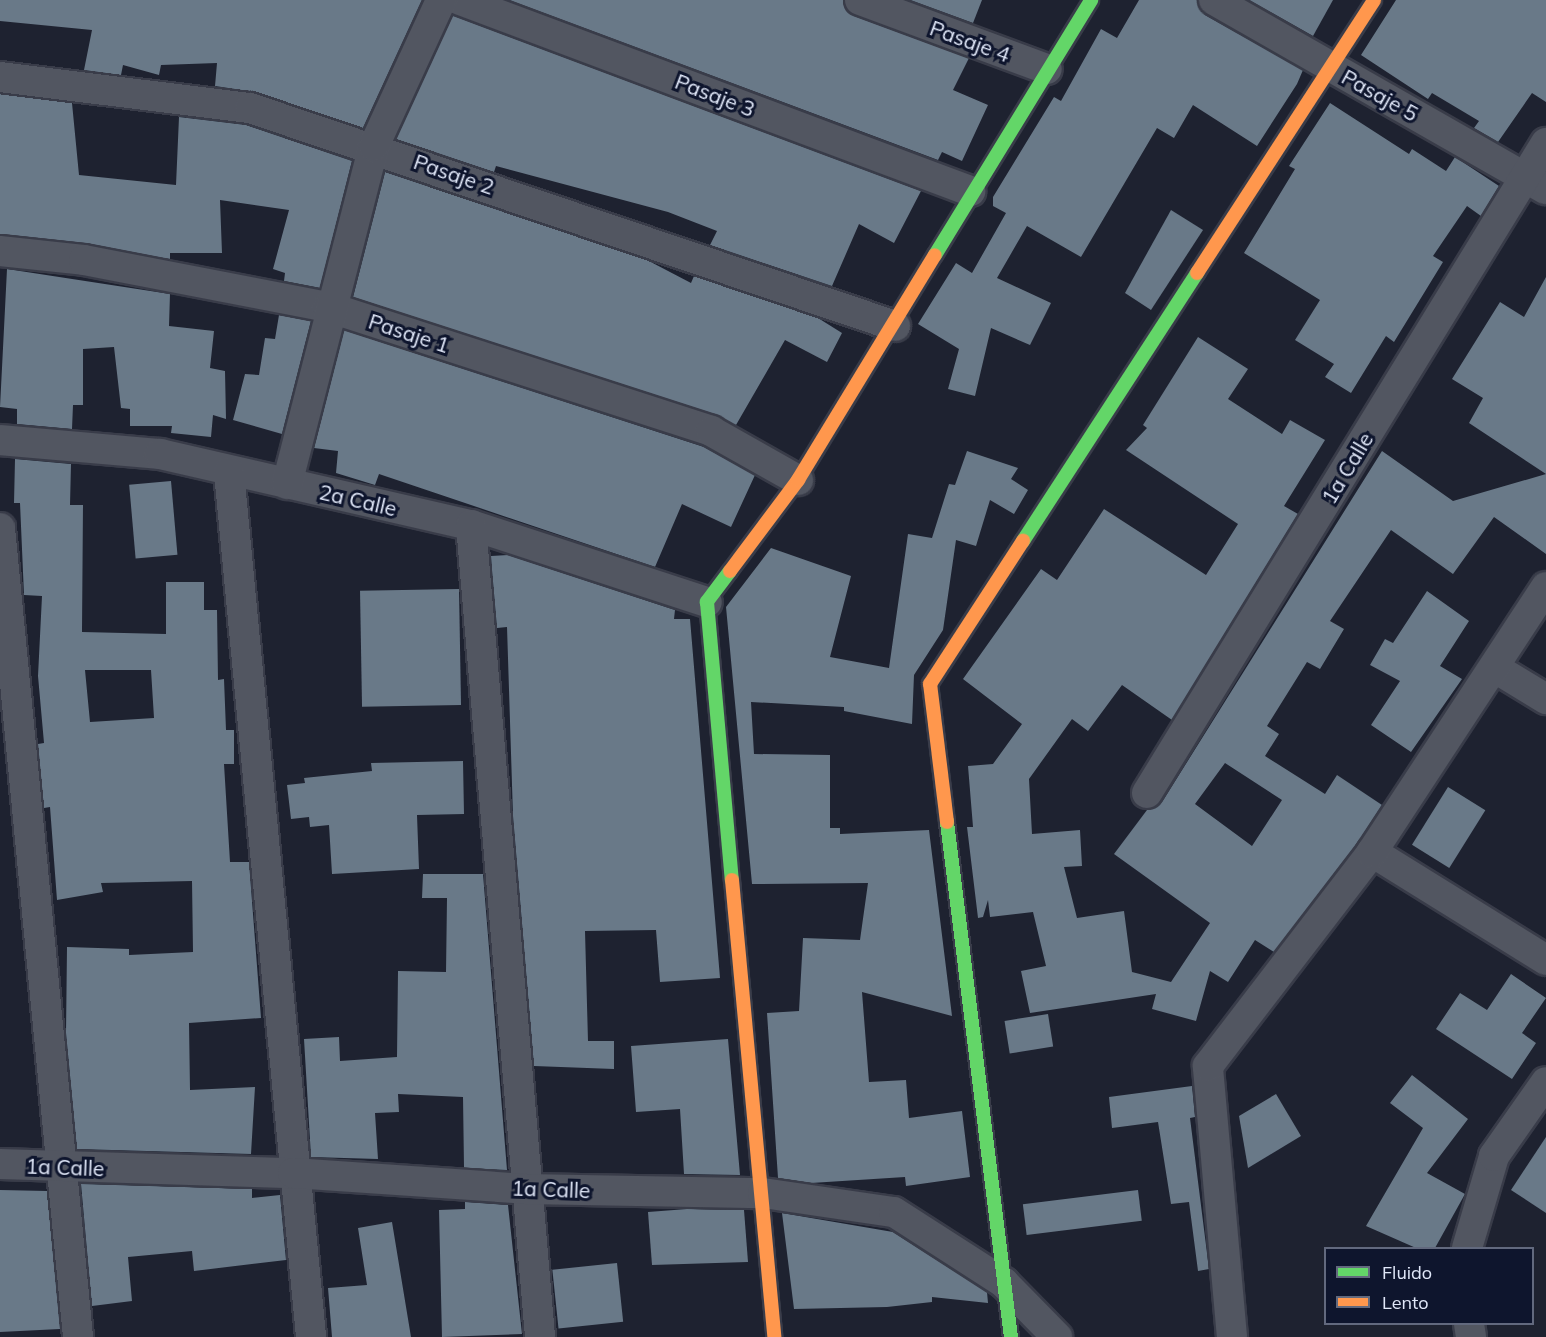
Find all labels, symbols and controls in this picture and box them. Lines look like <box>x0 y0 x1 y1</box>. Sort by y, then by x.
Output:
street label: Pasaje 4 <box>927 15 1013 67</box>
street label: Pasaje 5 <box>1337 64 1423 126</box>
street label: Pasaje 3 <box>672 68 758 122</box>
street label: Pasaje 2 <box>411 149 497 199</box>
street label: Pasaje 1 <box>366 308 452 358</box>
street label: 1a Calle <box>1316 428 1378 508</box>
street label: 2a Calle <box>317 479 399 521</box>
street label: 1a Calle <box>25 1153 105 1181</box>
street label: 1a Calle <box>511 1175 591 1203</box>
legend <box>1324 1247 1534 1325</box>
text: Fluido <box>1382 1261 1432 1284</box>
text: Lento <box>1382 1291 1429 1314</box>

